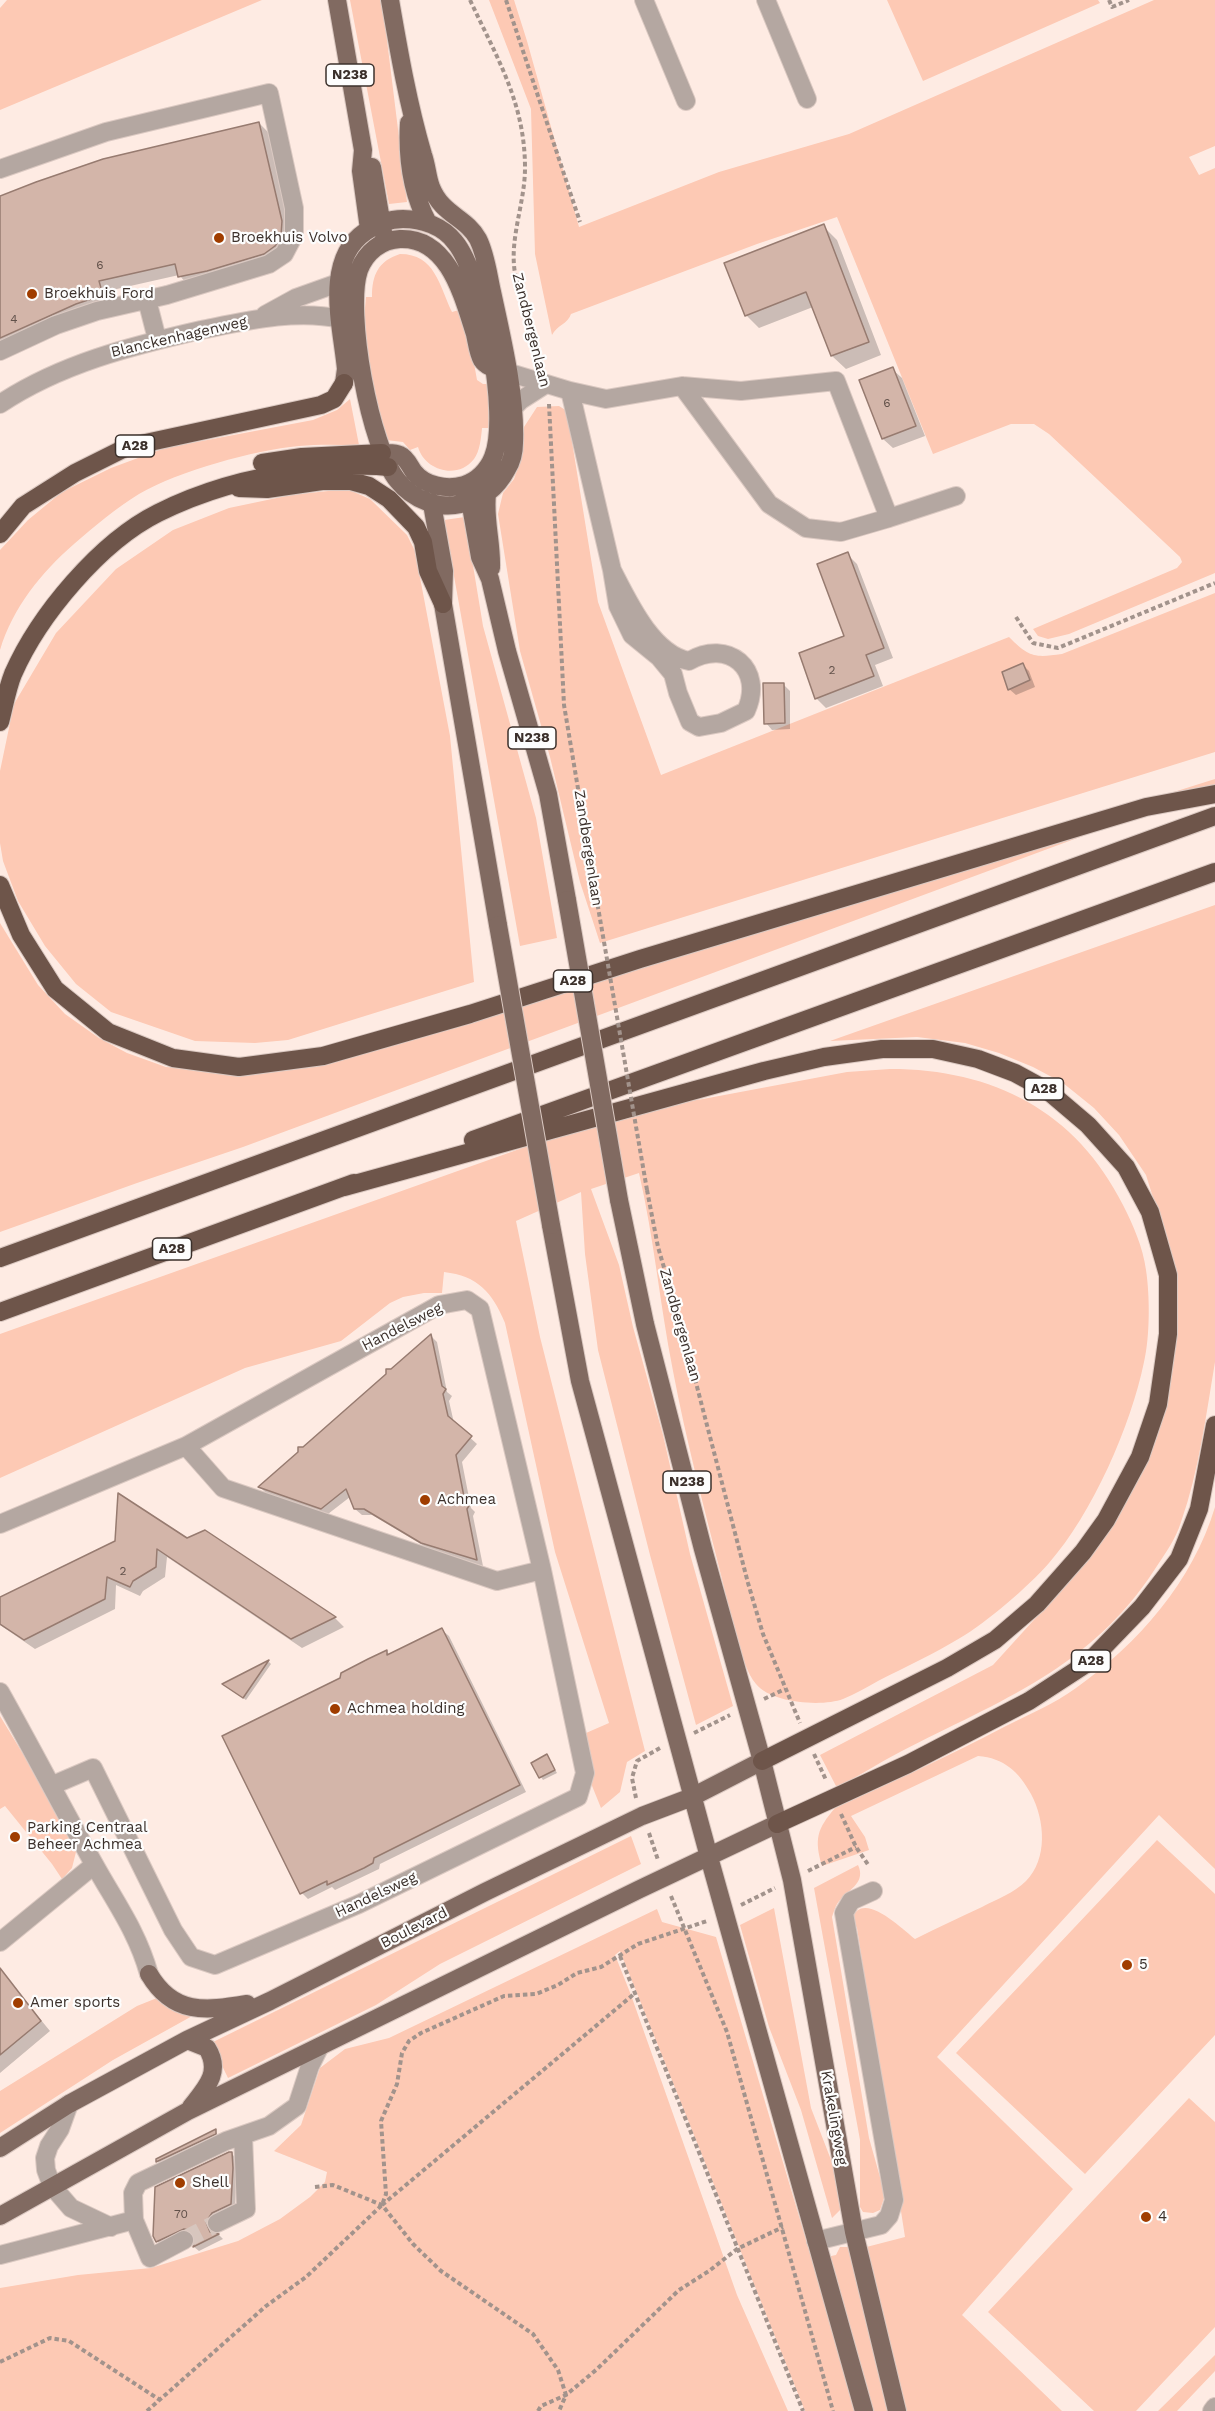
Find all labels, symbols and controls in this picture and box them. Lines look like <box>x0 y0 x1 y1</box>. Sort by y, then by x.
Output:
road number: N238 <box>326 64 374 86</box>
place label: Broekhuis Volvo <box>231 229 348 247</box>
marker: Broekhuis Volvo <box>212 231 226 245</box>
house number: 6 <box>96 258 104 272</box>
street label: Zandbergenlaan <box>508 271 554 389</box>
place label: Broekhuis Ford <box>44 285 154 303</box>
marker: Broekhuis Ford <box>25 287 39 301</box>
house number: 4 <box>10 312 18 326</box>
street label: Blanckenhagenweg <box>109 313 249 361</box>
house number: 6 <box>883 396 891 410</box>
road number: A28 <box>116 435 154 457</box>
house number: 2 <box>829 663 835 677</box>
road number: N238 <box>508 727 556 749</box>
street label: Zandbergenlaan <box>570 789 606 907</box>
road number: A28 <box>554 970 592 992</box>
road number: A28 <box>1024 1078 1064 1100</box>
road number: A28 <box>152 1238 192 1260</box>
street label: Zandbergenlaan <box>655 1266 705 1384</box>
street label: Handelsweg <box>359 1299 445 1355</box>
road number: N238 <box>663 1471 711 1493</box>
place label: Achmea <box>437 1491 496 1509</box>
marker: Achmea <box>418 1493 432 1507</box>
house number: 2 <box>120 1564 126 1578</box>
road number: A28 <box>1072 1650 1110 1672</box>
place label: Achmea holding <box>347 1700 465 1718</box>
marker: Achmea holding <box>328 1702 342 1716</box>
place label: Parking Centraal Beheer Achmea <box>27 1819 148 1854</box>
marker: Parking Centraal Beheer Achmea <box>8 1830 22 1844</box>
street label: Handelsweg <box>332 1868 420 1922</box>
street label: Boulevard <box>378 1904 450 1952</box>
place label: 5 <box>1139 1956 1148 1974</box>
marker: 5 <box>1120 1958 1134 1972</box>
place label: Amer sports <box>30 1994 120 2012</box>
marker: Amer sports <box>11 1996 25 2010</box>
street label: Krakelingweg <box>817 2069 851 2167</box>
place label: Shell <box>192 2174 229 2192</box>
marker: Shell <box>173 2176 187 2190</box>
house number: 70 <box>174 2207 188 2221</box>
place label: 4 <box>1158 2208 1167 2226</box>
marker: 4 <box>1139 2210 1153 2224</box>

